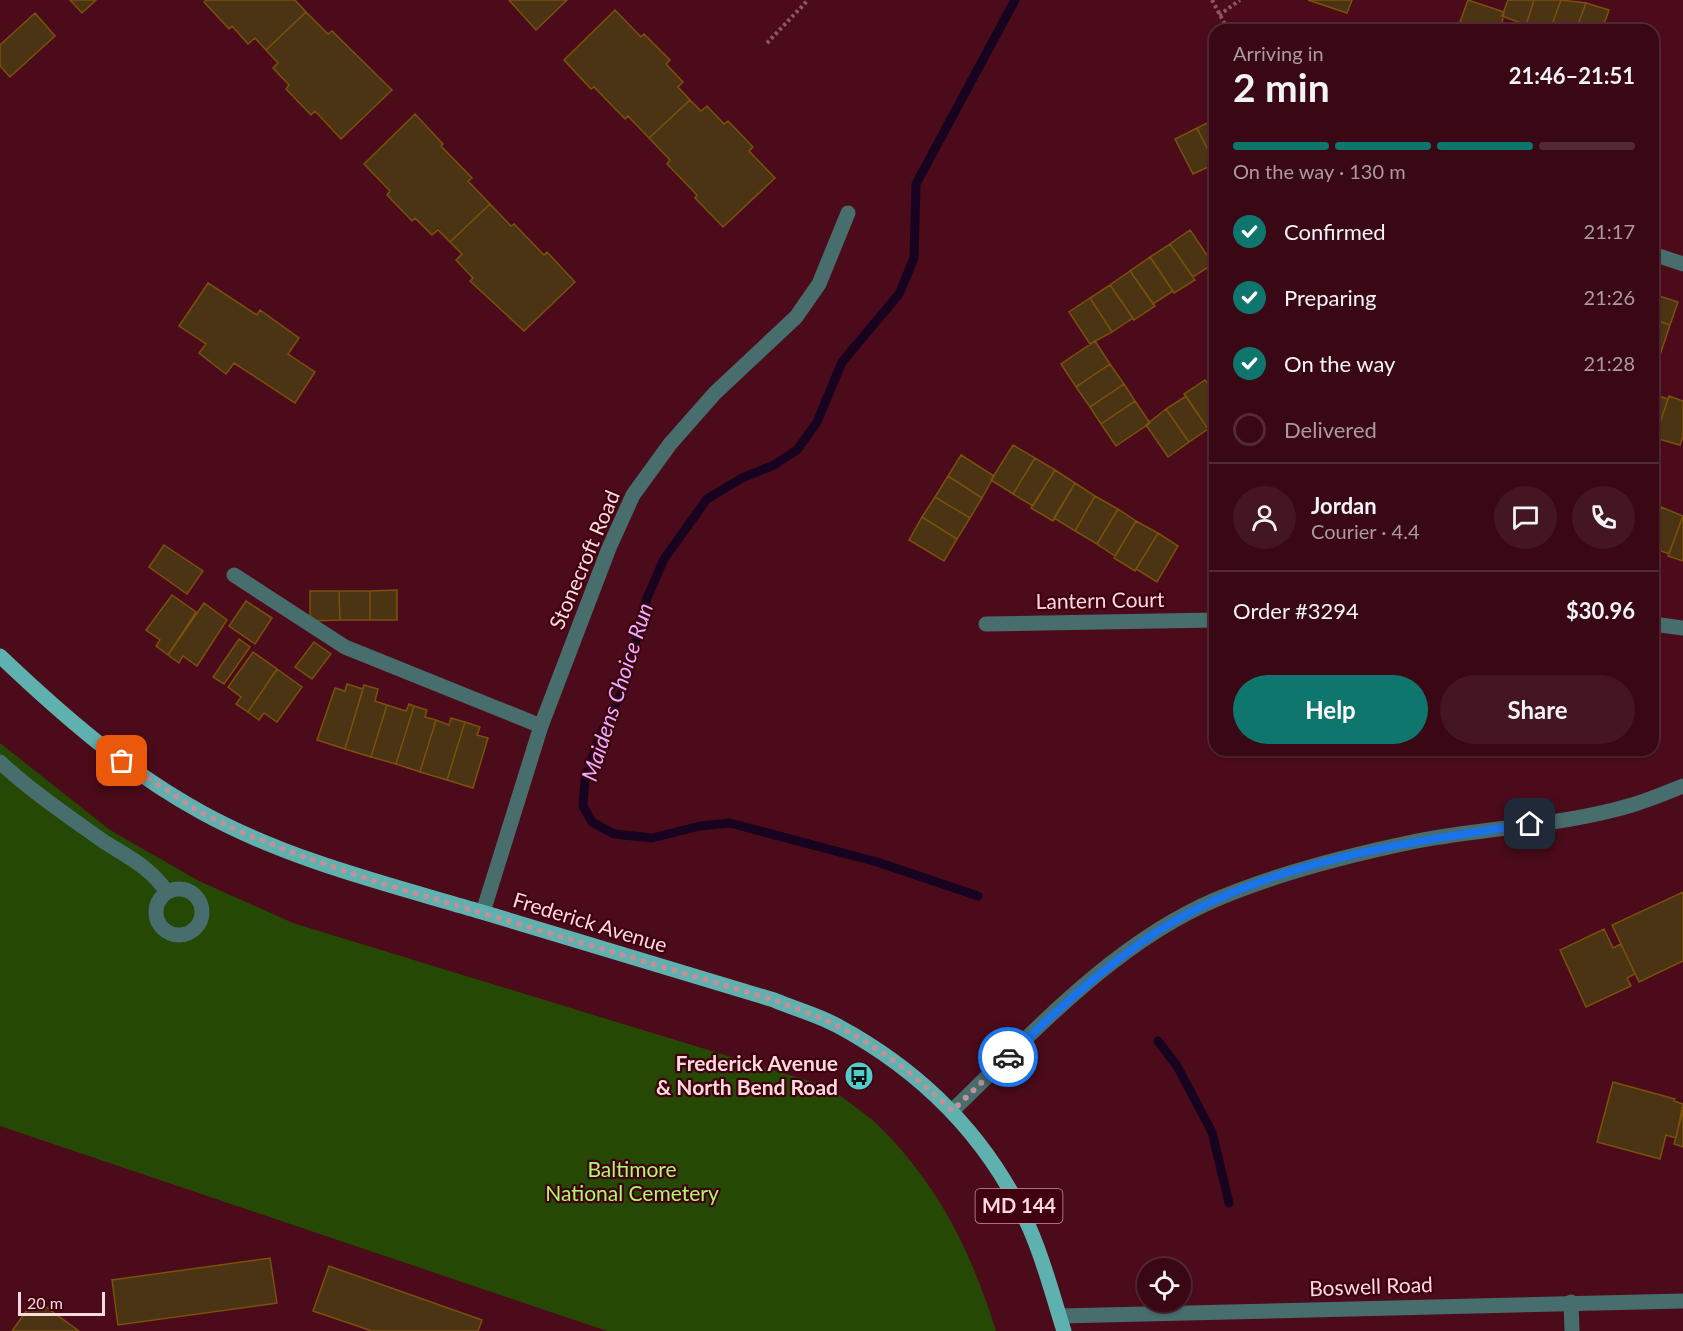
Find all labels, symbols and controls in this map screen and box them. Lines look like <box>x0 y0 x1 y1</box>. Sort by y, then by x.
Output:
text: Arriving in <box>1233 41 1324 65</box>
text: 21:46–21:51 <box>1509 62 1635 89</box>
text: 2 min <box>1233 64 1330 110</box>
text: On the way · 130 m <box>1233 159 1406 183</box>
icon: check <box>1233 215 1266 248</box>
text: Confirmed <box>1284 218 1386 245</box>
text: 21:17 <box>1584 219 1635 243</box>
icon: check <box>1233 281 1266 314</box>
text: Preparing <box>1284 284 1376 311</box>
text: 21:26 <box>1584 285 1635 309</box>
icon: check <box>1233 347 1266 380</box>
text: On the way <box>1284 350 1395 377</box>
text: 21:28 <box>1584 351 1635 375</box>
text: Delivered <box>1284 416 1377 443</box>
street label: Stonecroft Road <box>543 486 624 633</box>
button: person <box>1233 486 1296 549</box>
button: chat <box>1494 486 1557 549</box>
button: phone <box>1572 486 1635 549</box>
text: Jordan <box>1311 492 1377 519</box>
text: Courier · 4.4 <box>1311 519 1420 543</box>
street label: Lantern Court <box>1035 586 1165 613</box>
text: Order #3294 <box>1233 597 1359 624</box>
text: $30.96 <box>1566 597 1635 624</box>
water label: Maidens Choice Run <box>575 599 658 784</box>
button: Help <box>1233 675 1428 744</box>
button: Share <box>1440 675 1635 744</box>
pin <box>96 735 147 786</box>
icon: bag <box>105 744 138 777</box>
pin <box>1504 798 1555 849</box>
icon: home <box>1513 807 1546 840</box>
street label: Frederick Avenue <box>510 886 670 957</box>
courier <box>978 1027 1038 1087</box>
icon: car <box>992 1041 1025 1074</box>
place label: Frederick Avenue & North Bend Road <box>656 1050 838 1099</box>
bus stop icon: Frederick Avenue & North Bend Road <box>843 1060 875 1092</box>
park label: Baltimore National Cemetery <box>545 1156 719 1205</box>
road number: MD 144 <box>976 1189 1062 1223</box>
map controls <box>1137 1258 1191 1312</box>
button: locate <box>1137 1258 1191 1312</box>
street label: Boswell Road <box>1309 1271 1433 1300</box>
scale bar <box>18 1289 105 1316</box>
text: 20 m <box>27 1293 63 1312</box>

